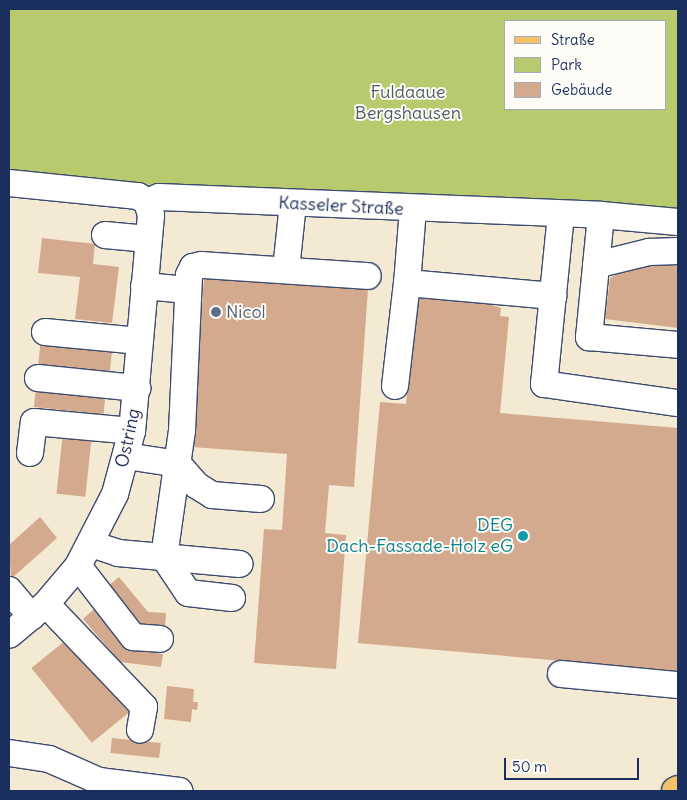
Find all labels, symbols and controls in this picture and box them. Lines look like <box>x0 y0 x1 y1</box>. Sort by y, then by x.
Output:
legend <box>504 20 667 110</box>
text: Straße <box>551 30 595 49</box>
text: Park <box>551 55 582 74</box>
text: Gebäude <box>551 80 612 99</box>
park label: Fuldaaue Bergshausen <box>355 82 461 125</box>
street label: Kasseler Straße <box>278 192 404 220</box>
place label: Nicol <box>226 301 266 323</box>
marker: Nicol <box>210 306 222 318</box>
street label: Ostring <box>111 406 145 470</box>
place label: DEG Dach-Fassade-Holz eG <box>326 515 513 558</box>
marker: DEG Dach-Fassade-Holz eG <box>517 530 529 542</box>
scale bar <box>507 748 642 780</box>
text: 50 m <box>512 757 547 776</box>

